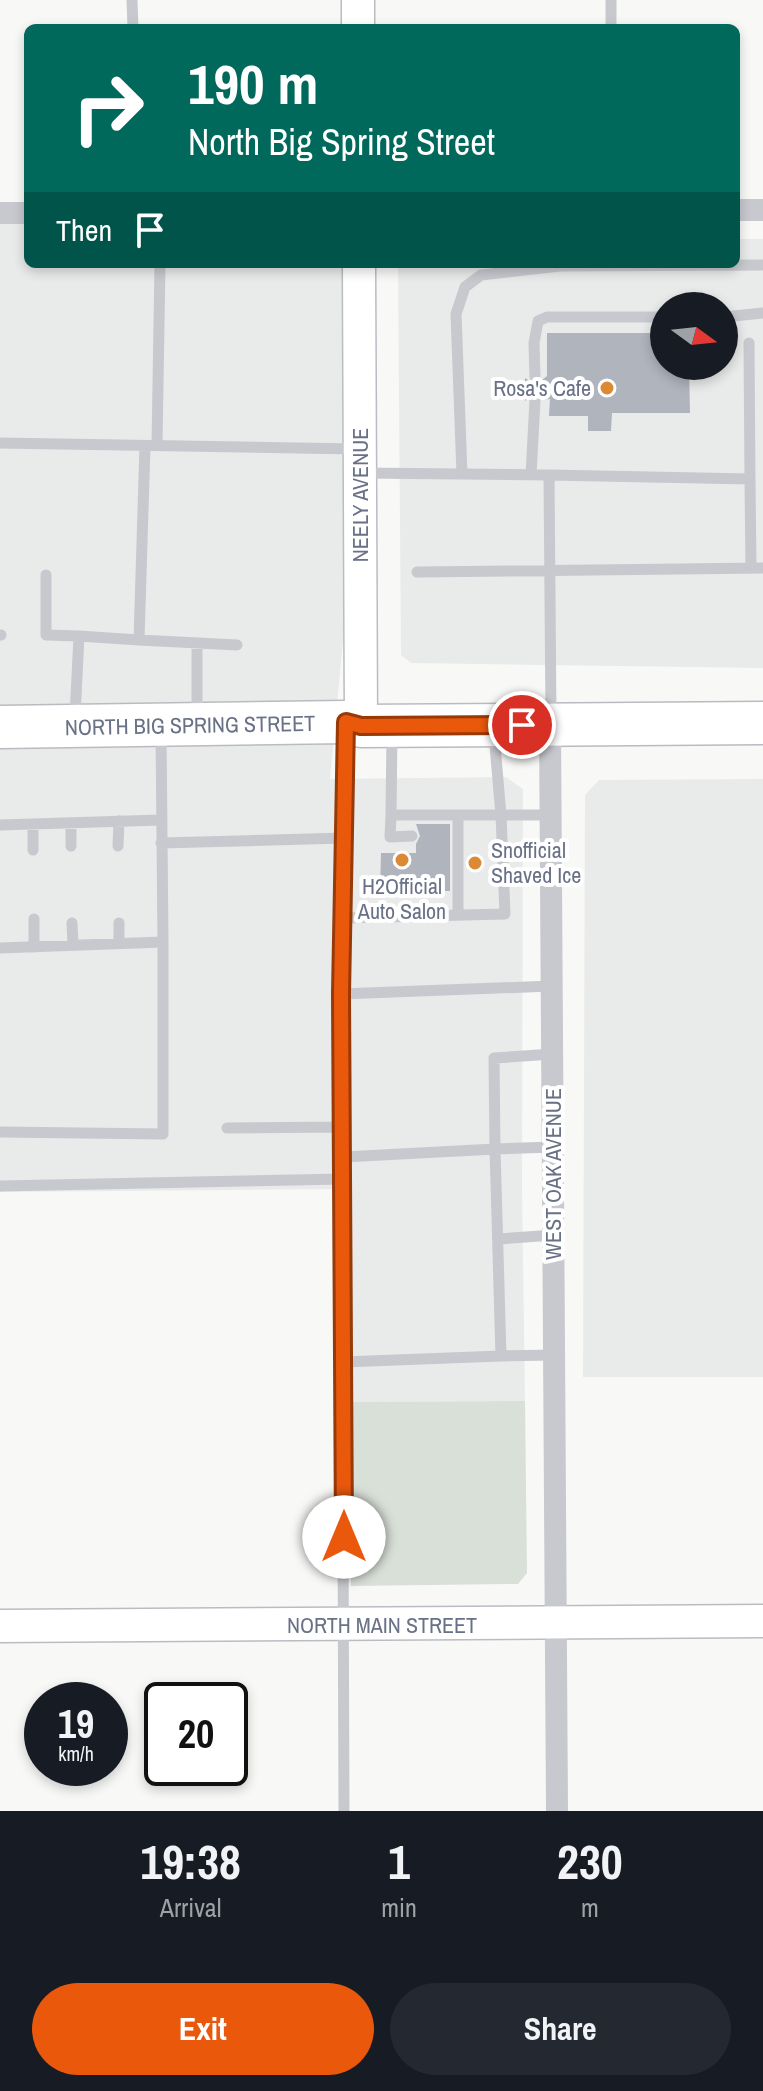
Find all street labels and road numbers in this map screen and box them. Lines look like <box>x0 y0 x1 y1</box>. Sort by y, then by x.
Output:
street label: NEELY AVENUE <box>345 428 375 562</box>
street label: NORTH BIG SPRING STREET <box>65 708 315 742</box>
street label: WEST OAK AVENUE <box>538 1088 568 1260</box>
street label: NORTH MAIN STREET <box>287 1610 477 1640</box>

